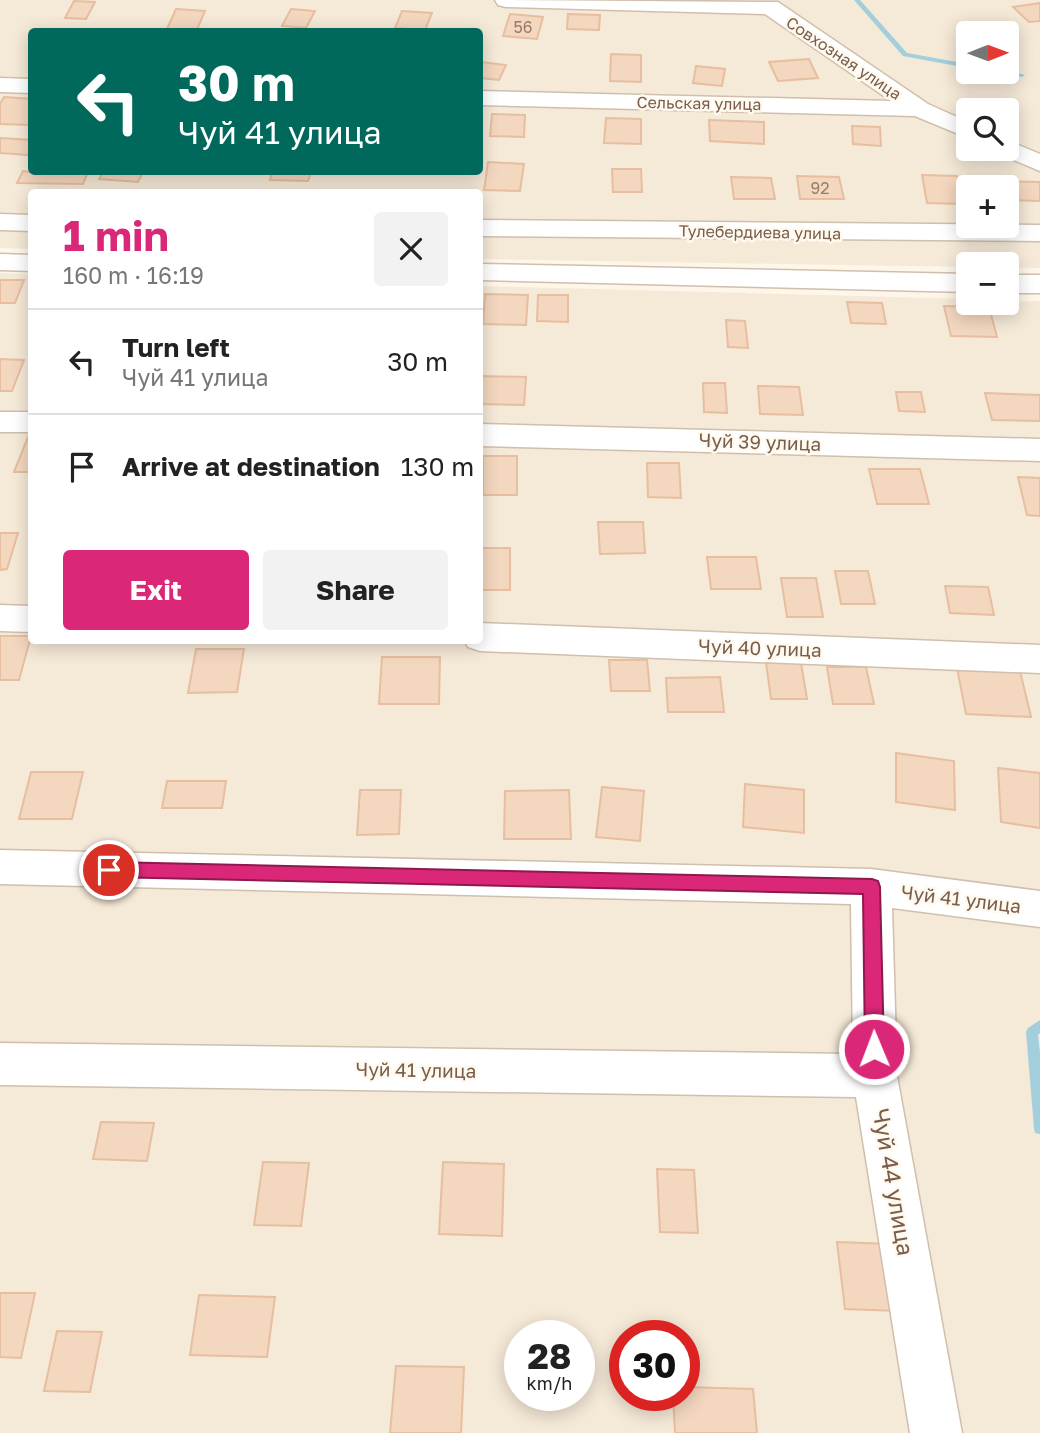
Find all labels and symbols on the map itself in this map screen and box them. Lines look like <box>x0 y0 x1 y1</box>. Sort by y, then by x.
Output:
street label: Совхозная улица <box>783 12 905 104</box>
house number: 56 <box>514 17 532 37</box>
north arrow <box>956 21 1018 84</box>
street label: Сельская улица <box>636 92 762 114</box>
house number: 92 <box>811 178 829 198</box>
street label: Тулебердиева улица <box>679 221 841 243</box>
street label: Чуй 39 улица <box>698 428 822 455</box>
street label: Чуй 40 улица <box>698 634 822 661</box>
pin <box>79 840 139 900</box>
street label: Чуй 41 улица <box>900 880 1022 917</box>
position arrow <box>837 1012 911 1086</box>
street label: Чуй 41 улица <box>355 1057 477 1082</box>
street label: Чуй 44 улица <box>867 1106 921 1258</box>
speed limit sign: 30 <box>609 1320 700 1411</box>

